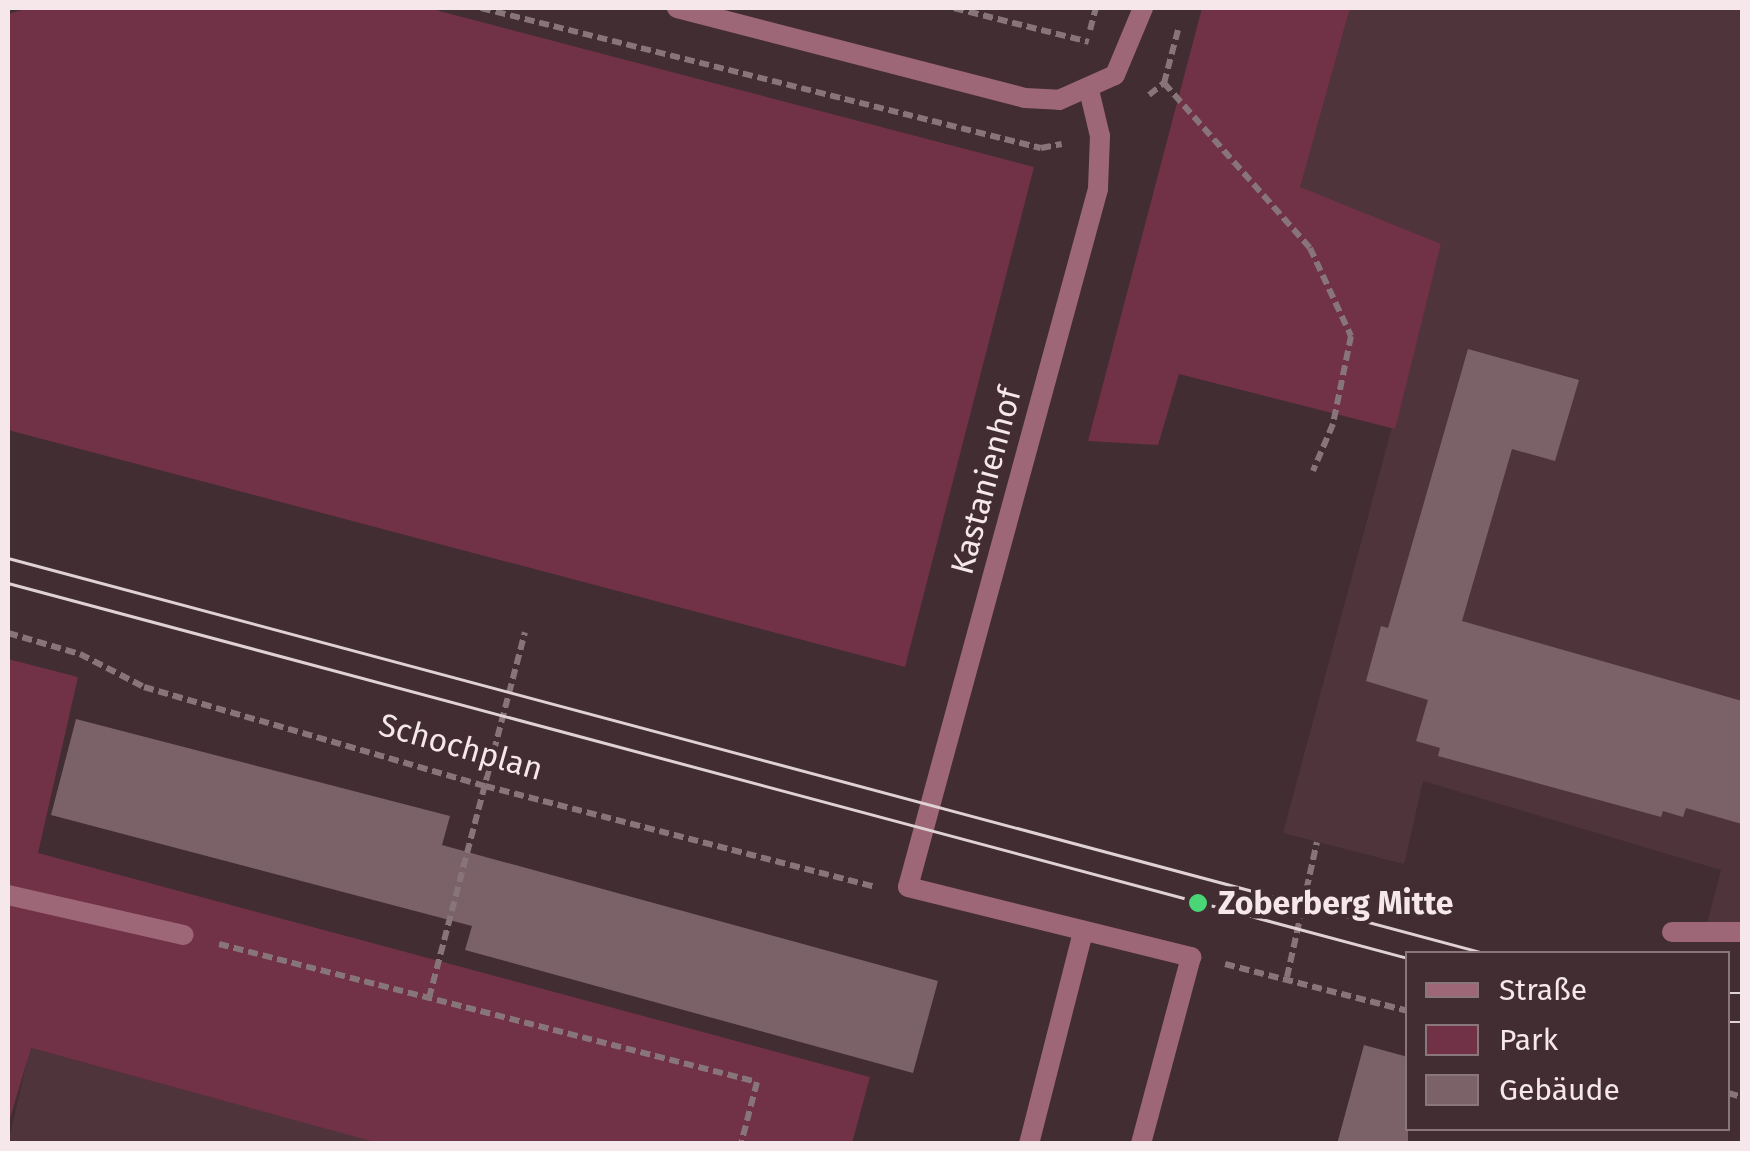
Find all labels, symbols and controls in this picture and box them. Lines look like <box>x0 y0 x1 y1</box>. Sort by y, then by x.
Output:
street label: Kastanienhof <box>943 384 1029 578</box>
street label: Schochplan <box>375 705 547 789</box>
place label: Zoberberg Mitte <box>1218 884 1453 922</box>
marker: Zoberberg Mitte <box>1187 892 1209 914</box>
legend <box>1405 951 1730 1131</box>
text: Straße <box>1499 972 1587 1008</box>
text: Park <box>1499 1022 1558 1058</box>
text: Gebäude <box>1499 1072 1620 1108</box>

